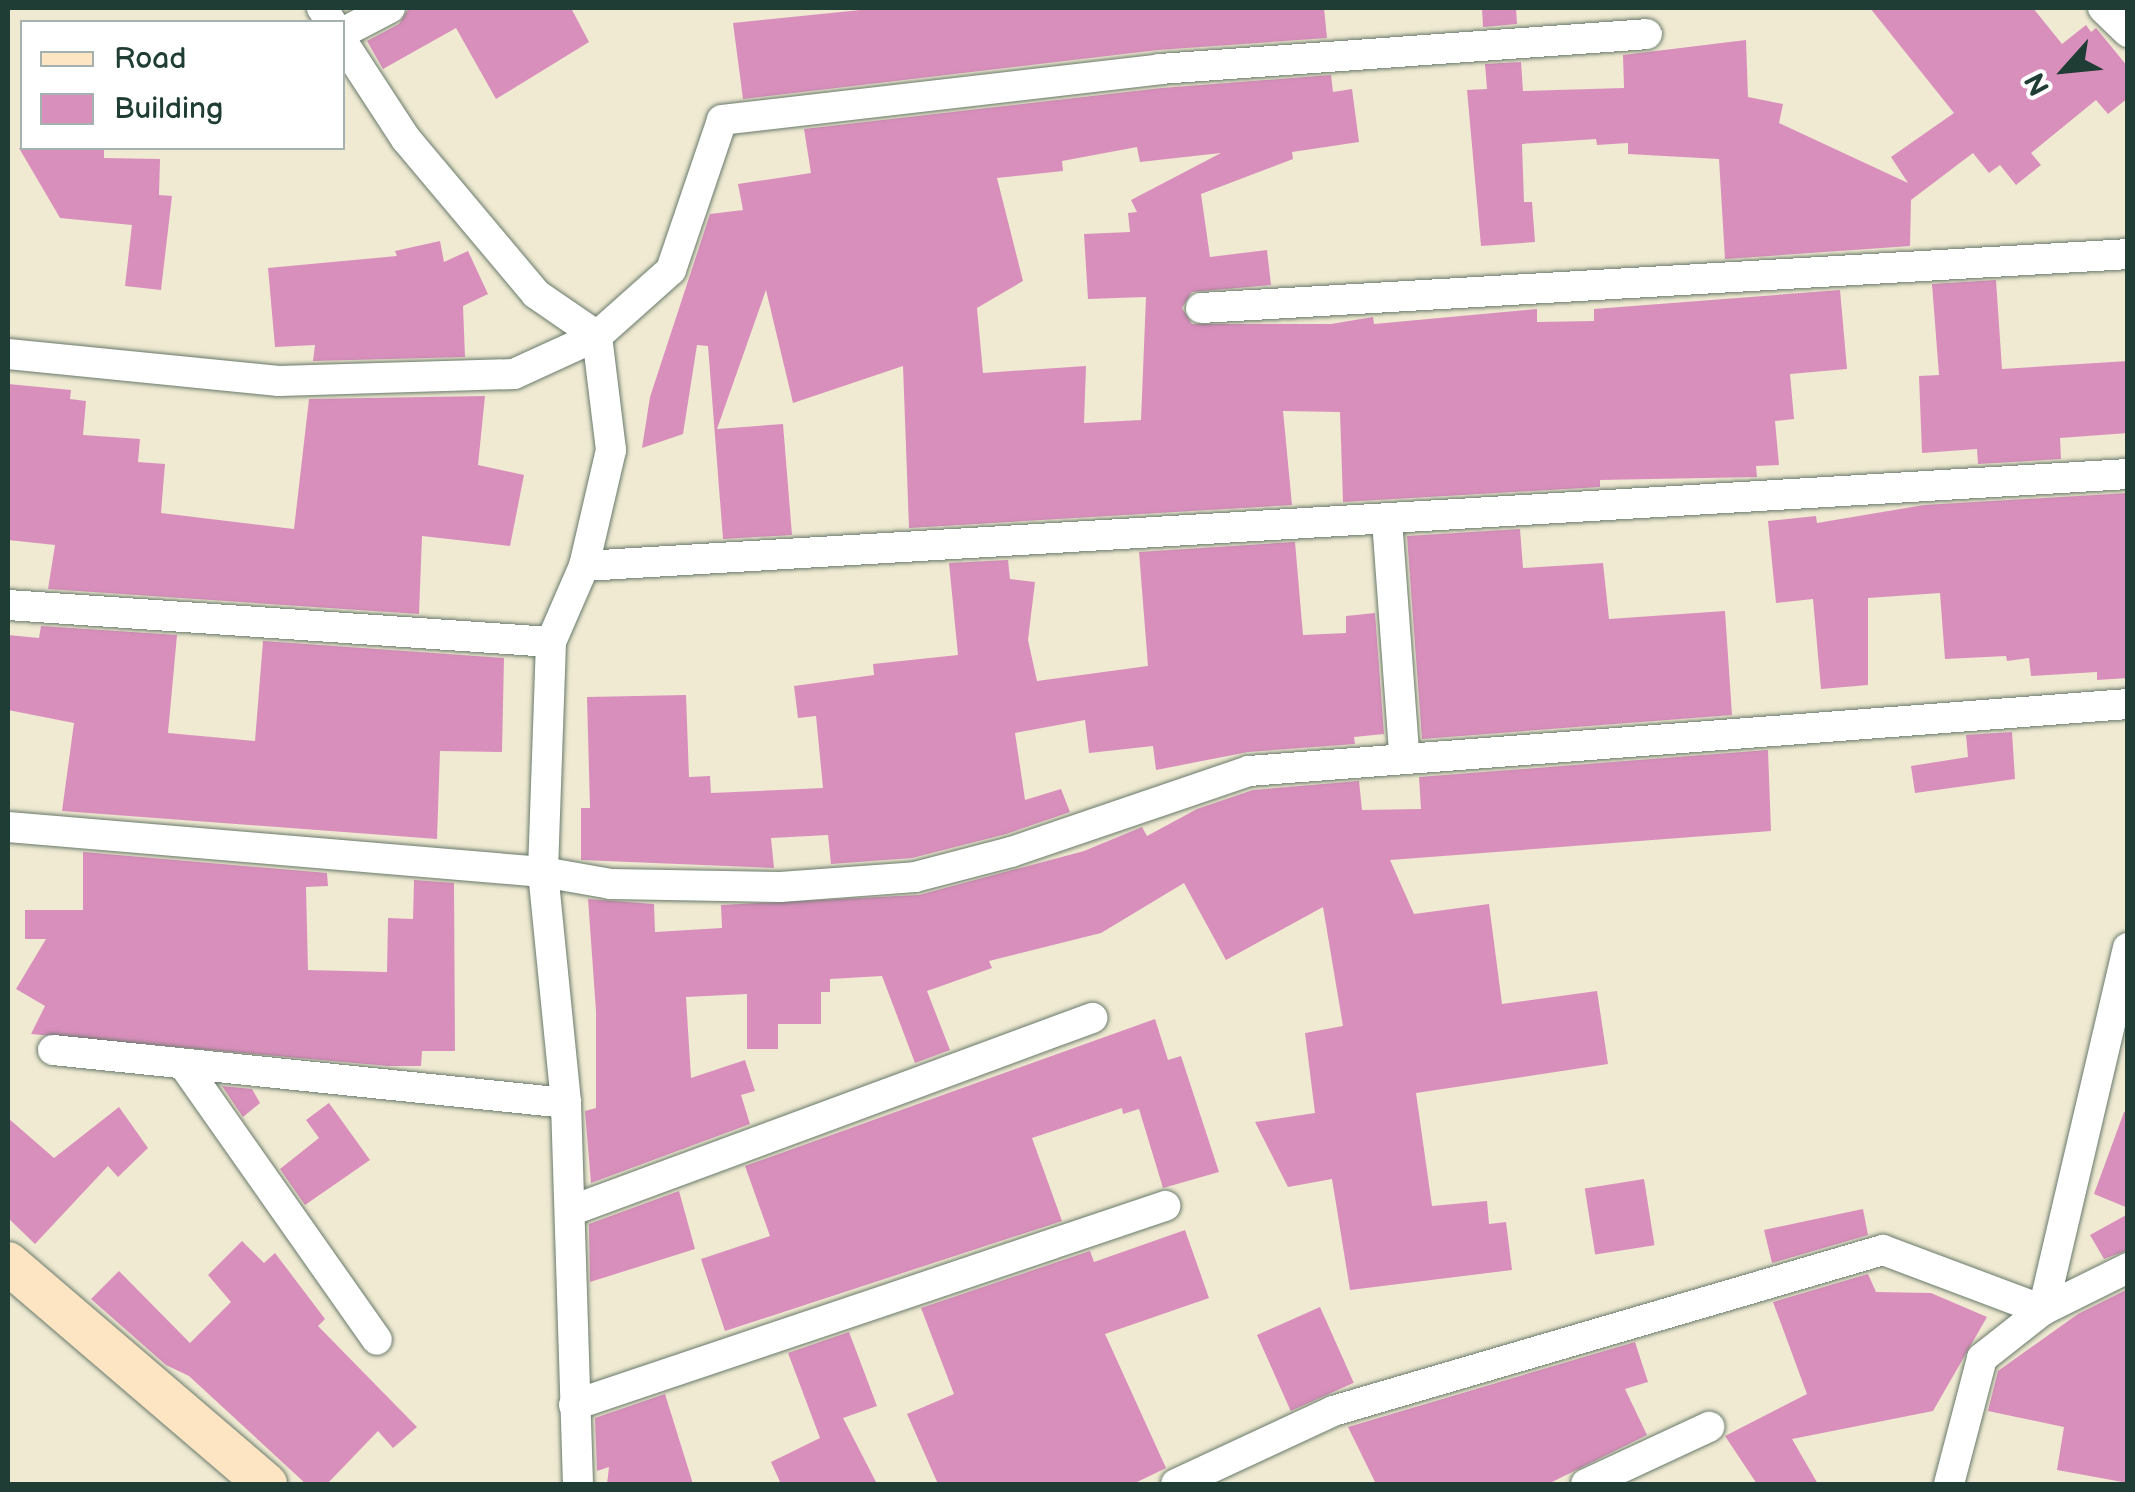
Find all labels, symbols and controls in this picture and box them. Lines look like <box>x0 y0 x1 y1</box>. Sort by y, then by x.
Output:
legend <box>20 20 345 150</box>
north arrow <box>2015 20 2115 120</box>
text: Road <box>114 41 187 77</box>
text: N <box>2018 67 2057 101</box>
text: Building <box>114 91 223 127</box>

